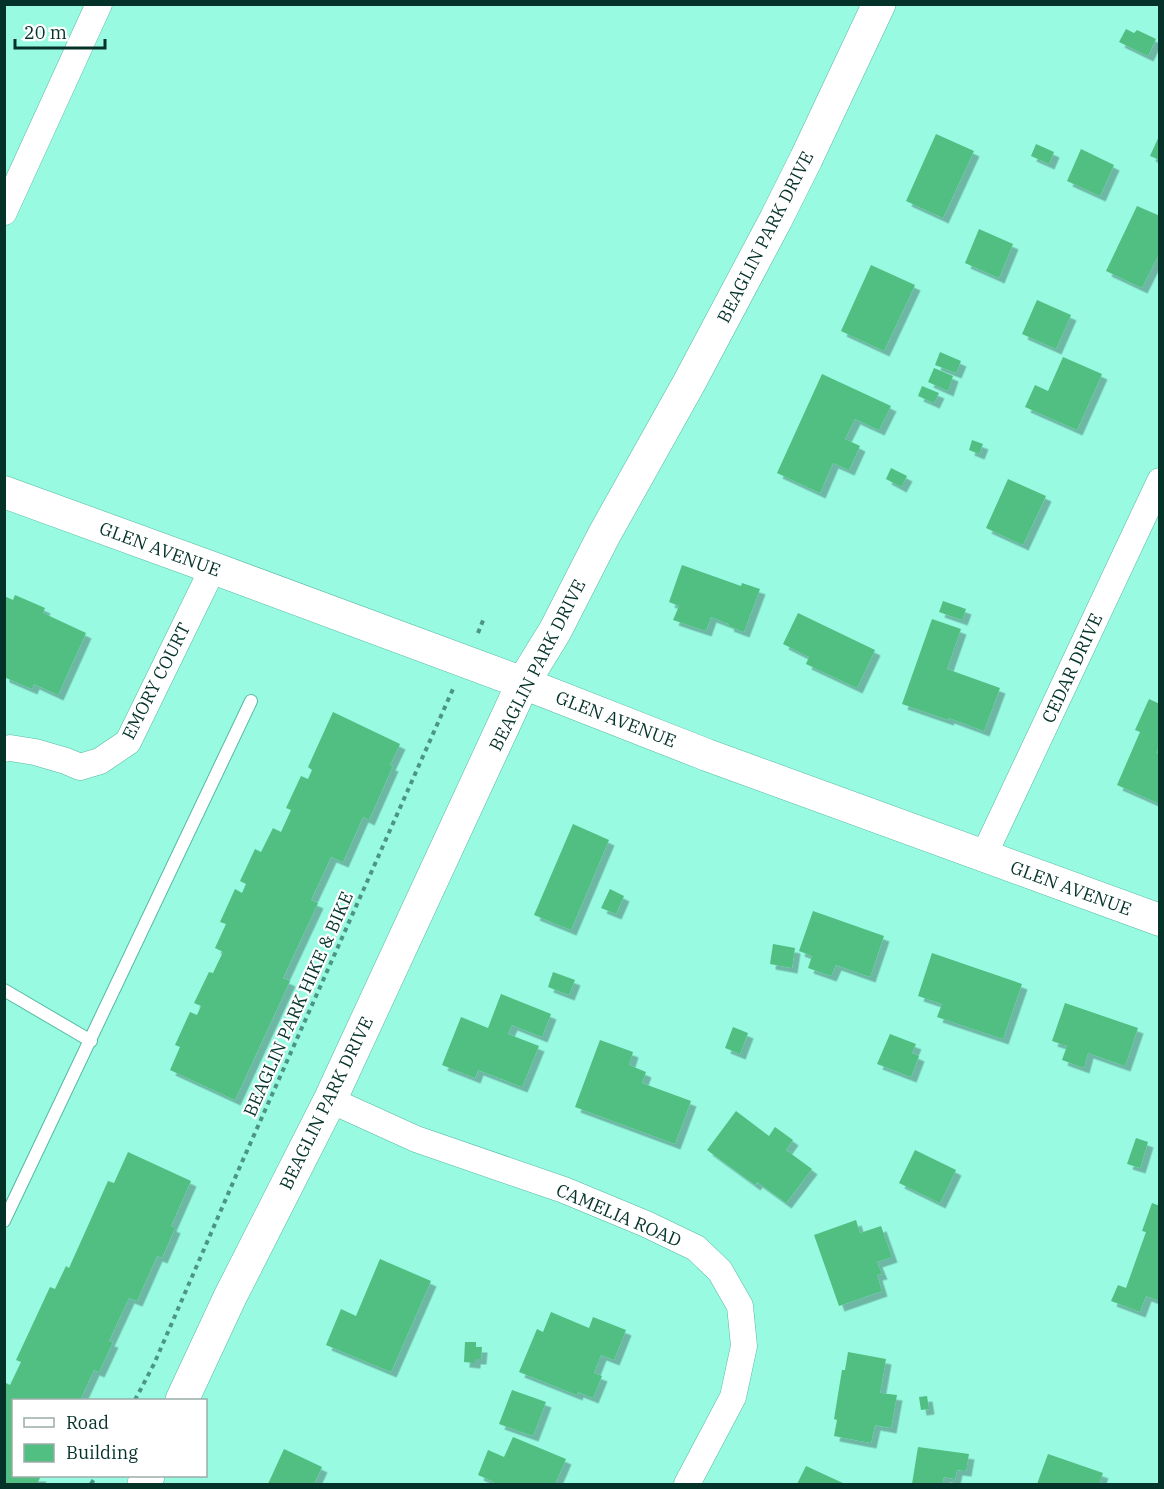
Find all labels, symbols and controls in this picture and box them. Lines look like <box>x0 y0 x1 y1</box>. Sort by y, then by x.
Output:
scale bar <box>15 12 105 50</box>
text: 20 m <box>24 21 67 44</box>
street label: BEAGLIN PARK DRIVE <box>712 147 818 327</box>
street label: GLEN AVENUE <box>96 516 224 582</box>
street label: BEAGLIN PARK DRIVE <box>484 575 590 755</box>
street label: CEDAR DRIVE <box>1037 609 1107 727</box>
street label: EMORY COURT <box>117 618 195 743</box>
street label: GLEN AVENUE <box>553 685 679 753</box>
street label: GLEN AVENUE <box>1007 855 1135 921</box>
street label: BEAGLIN PARK HIKE & BIKE <box>238 888 358 1120</box>
street label: BEAGLIN PARK DRIVE <box>274 1013 378 1193</box>
street label: CAMELIA ROAD <box>553 1178 685 1252</box>
legend <box>12 1399 207 1477</box>
text: Road <box>66 1411 109 1434</box>
text: Building <box>66 1441 138 1464</box>

